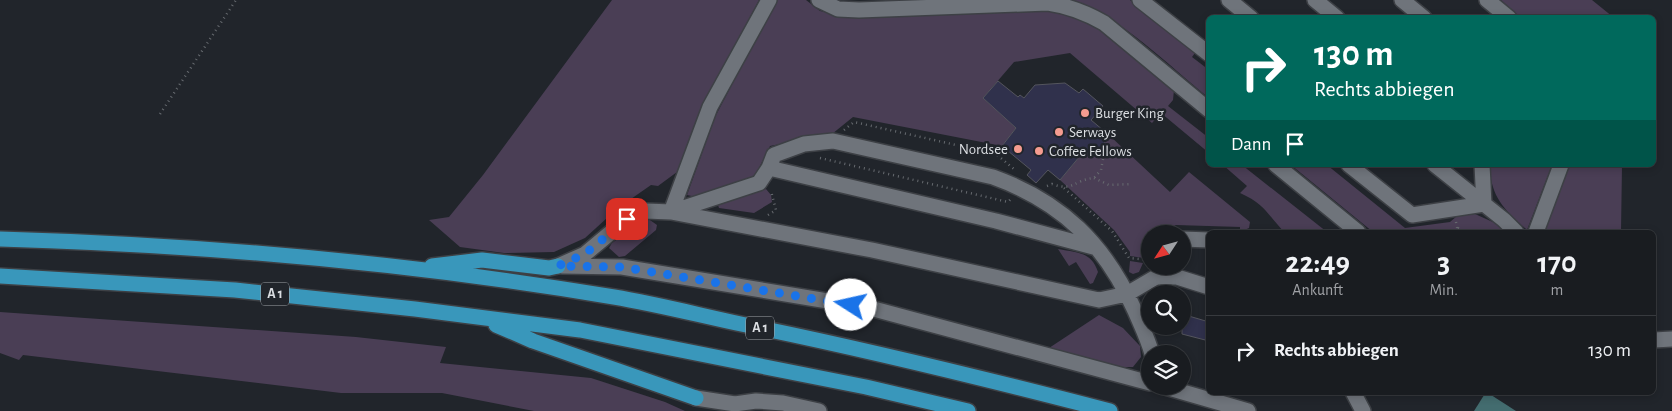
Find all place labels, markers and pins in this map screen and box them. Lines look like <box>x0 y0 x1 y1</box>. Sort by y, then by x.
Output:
place label: Burger King <box>1095 106 1165 121</box>
marker: Burger King <box>1079 107 1091 119</box>
place label: Serways <box>1069 125 1116 140</box>
marker: Serways <box>1053 126 1065 138</box>
place label: Nordsee <box>959 142 1008 157</box>
marker: Nordsee <box>1012 143 1024 155</box>
place label: Coffee Fellows <box>1049 144 1132 159</box>
marker: Coffee Fellows <box>1033 145 1045 157</box>
pin <box>606 198 648 240</box>

